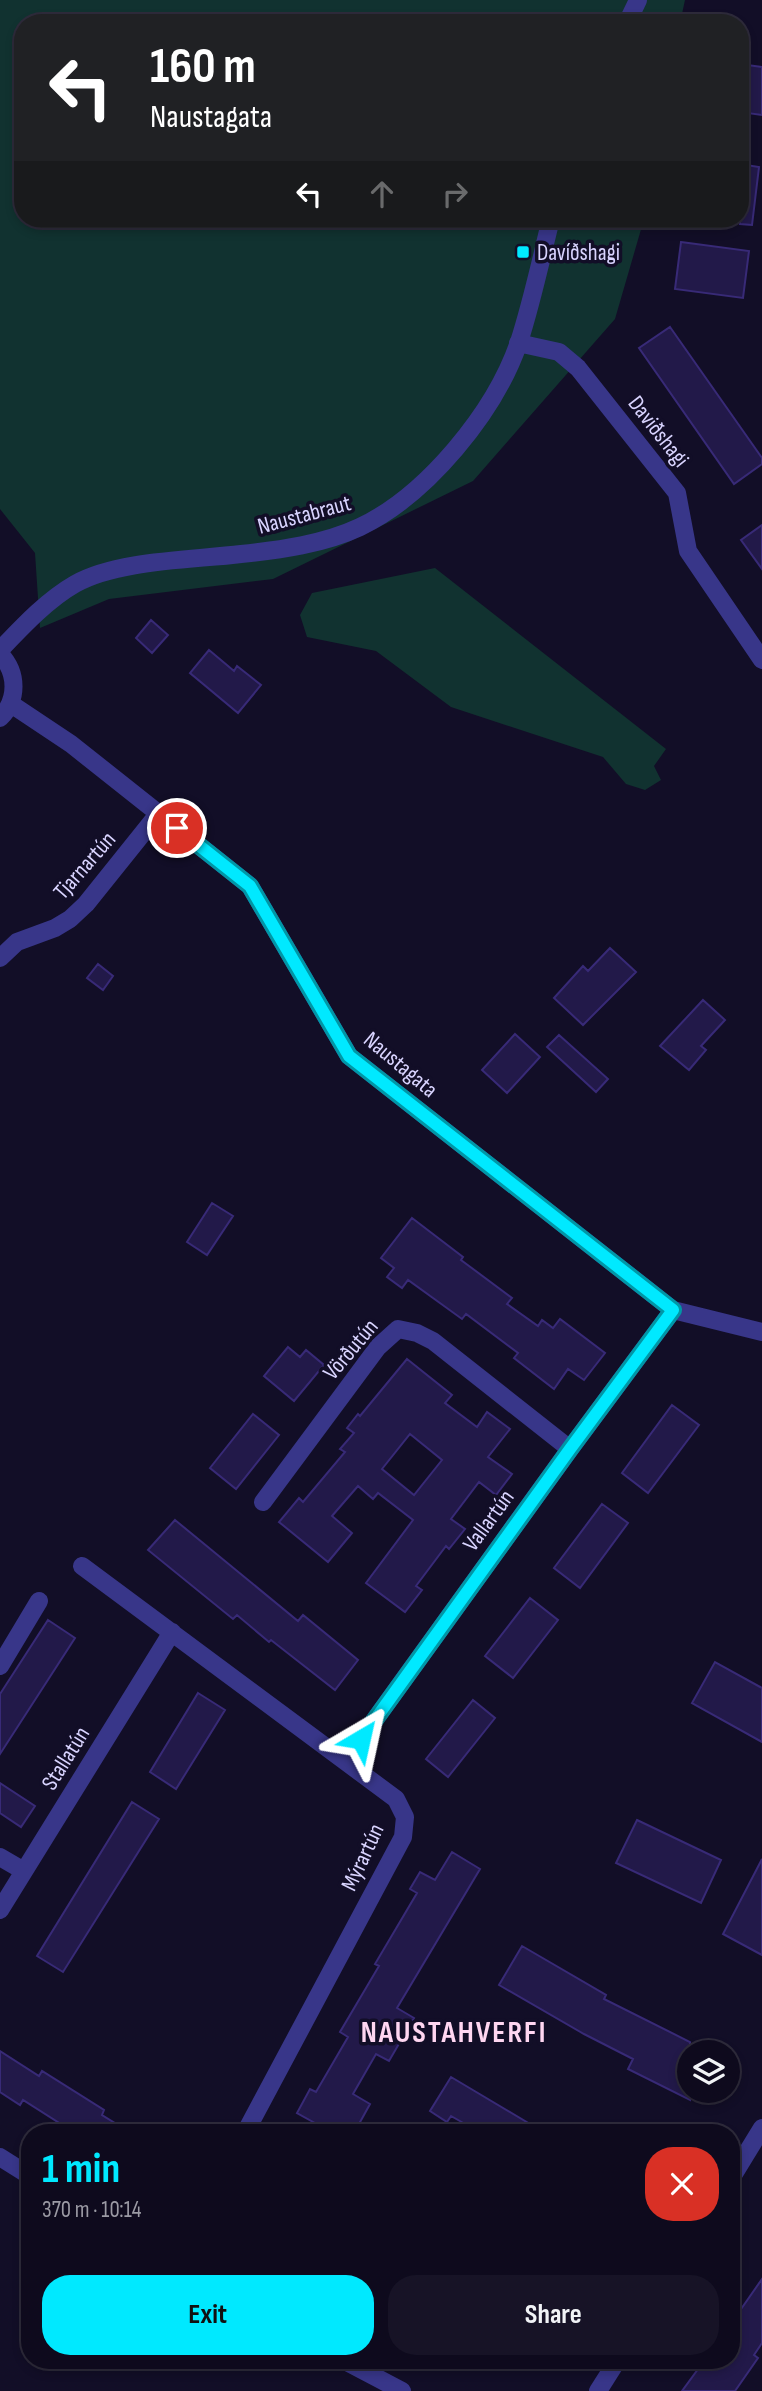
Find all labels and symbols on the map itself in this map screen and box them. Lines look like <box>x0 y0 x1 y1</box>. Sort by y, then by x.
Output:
place label: Davíðshagi <box>537 239 620 267</box>
marker: Davíðshagi <box>515 244 531 260</box>
street label: Daviðshagi <box>622 390 695 473</box>
street label: Naustabraut <box>255 489 354 541</box>
pin <box>147 798 207 858</box>
street label: Tjarnartún <box>48 826 122 905</box>
street label: Naustagata <box>358 1026 443 1104</box>
street label: Vörðutún <box>317 1313 384 1386</box>
street label: Vallartún <box>457 1484 520 1557</box>
position arrow <box>324 1702 398 1776</box>
street label: Stallatún <box>36 1722 96 1795</box>
street label: Mýrartún <box>335 1819 391 1896</box>
district label: NAUSTAHVERFI <box>361 2015 547 2051</box>

